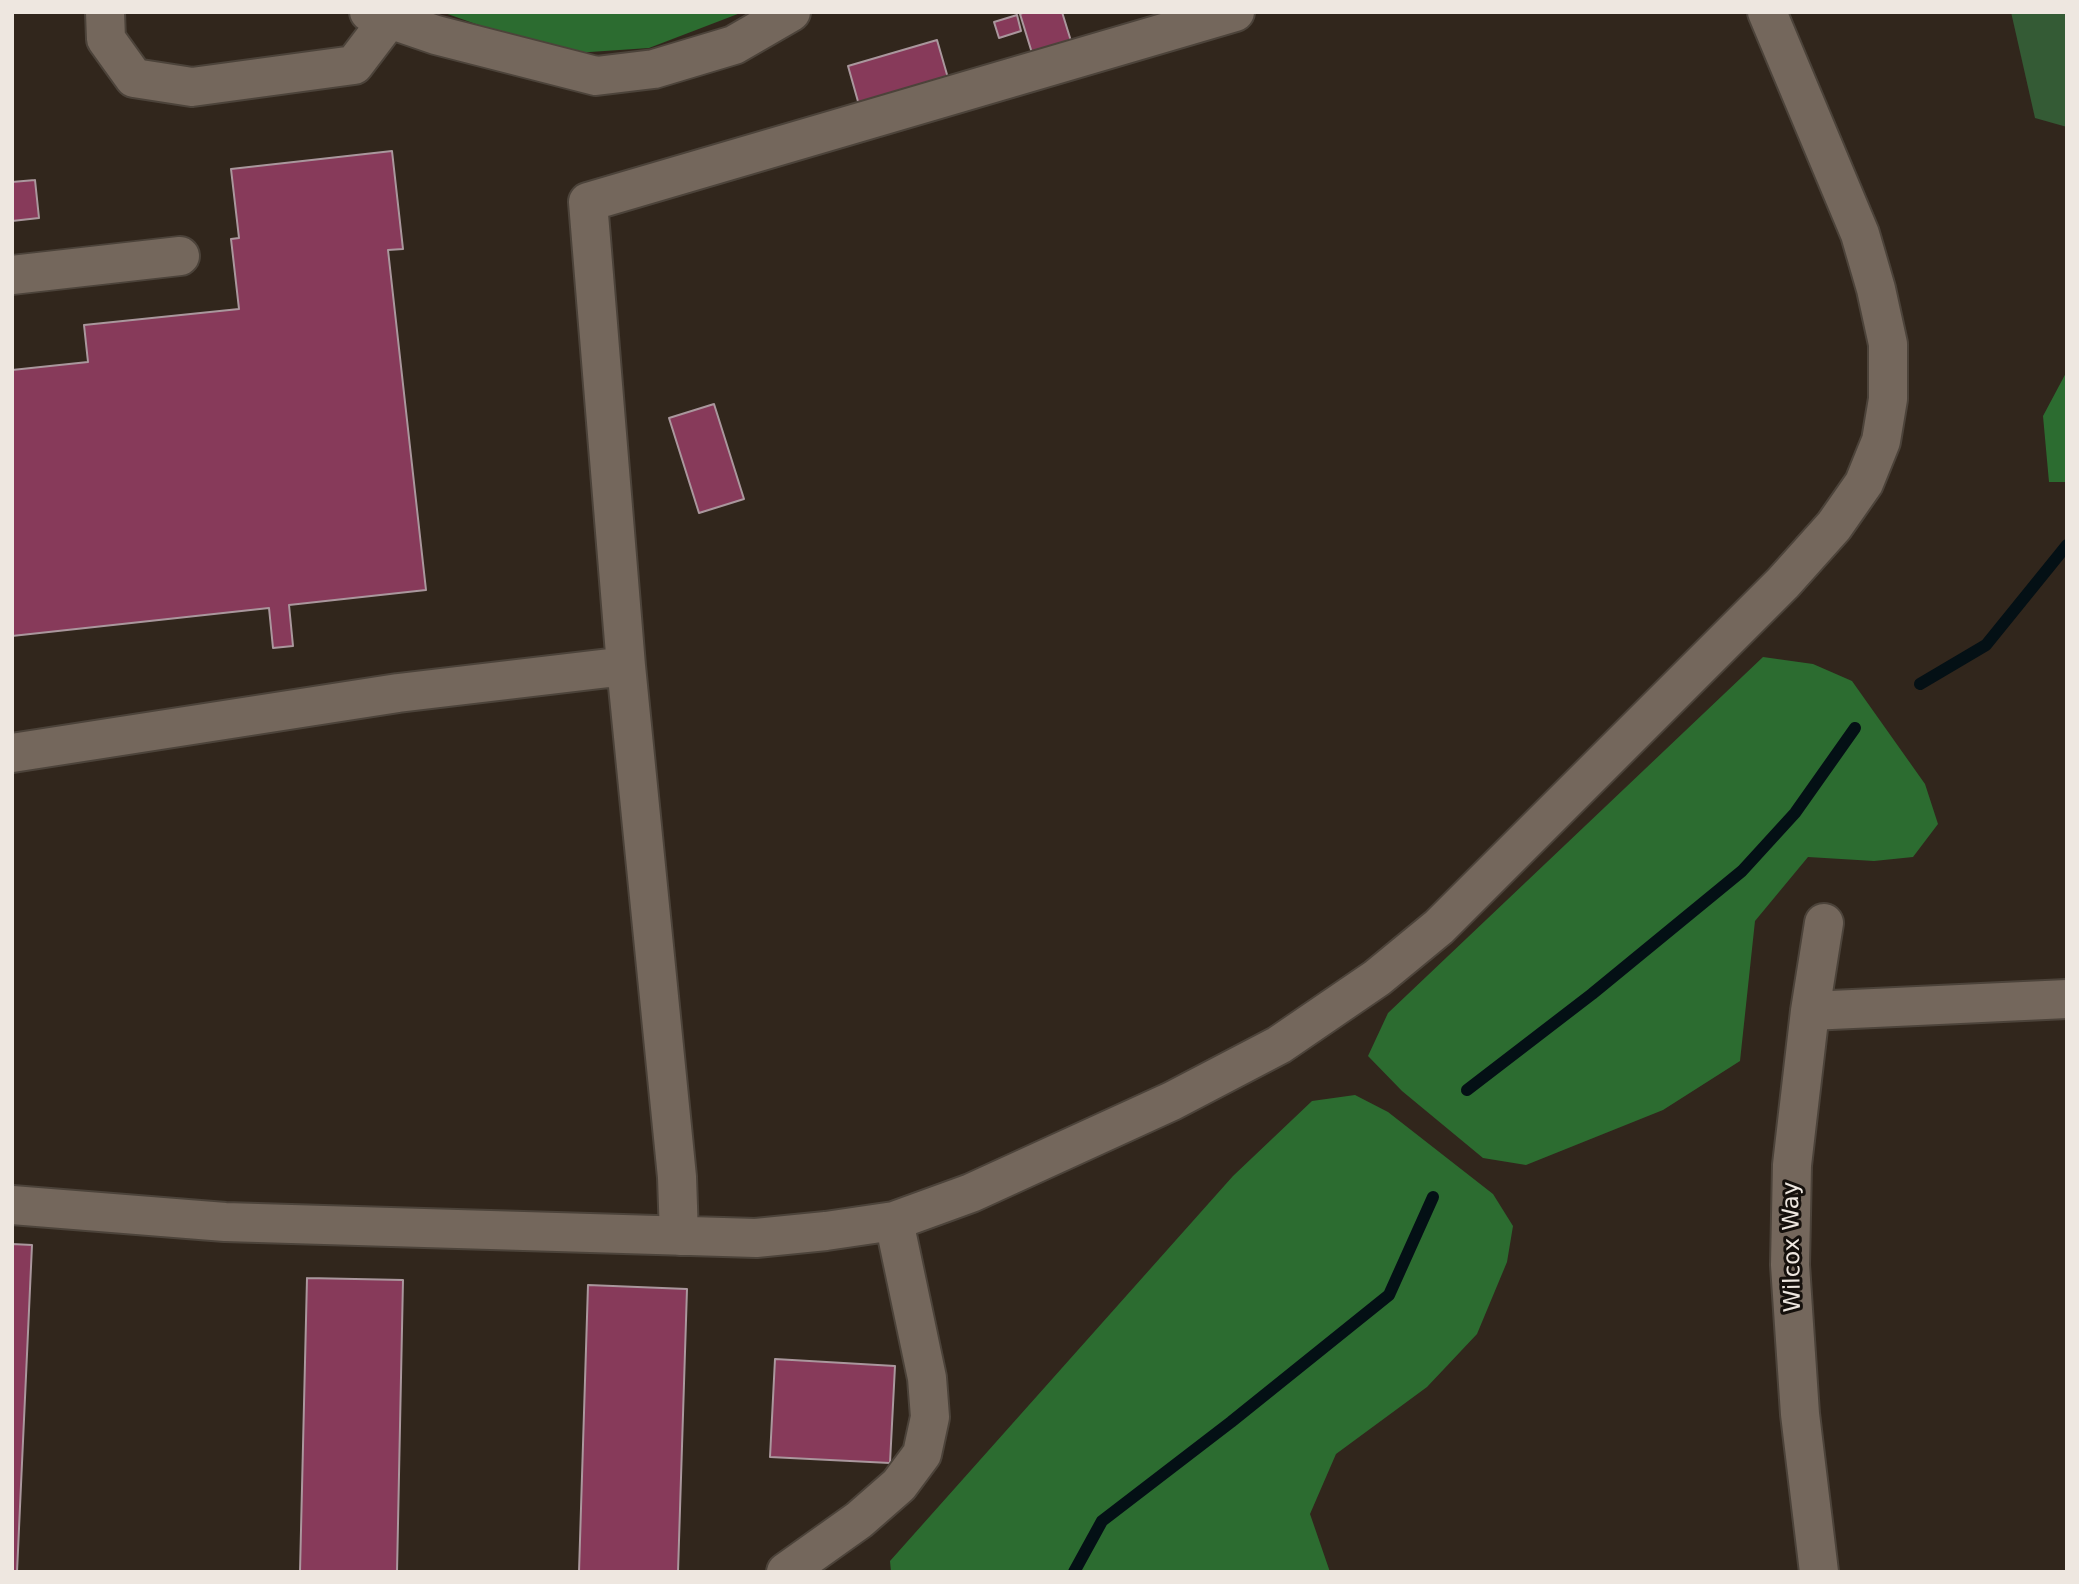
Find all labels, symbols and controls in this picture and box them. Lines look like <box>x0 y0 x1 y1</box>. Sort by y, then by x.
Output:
street label: Wilcox Way <box>1778 1181 1808 1313</box>

